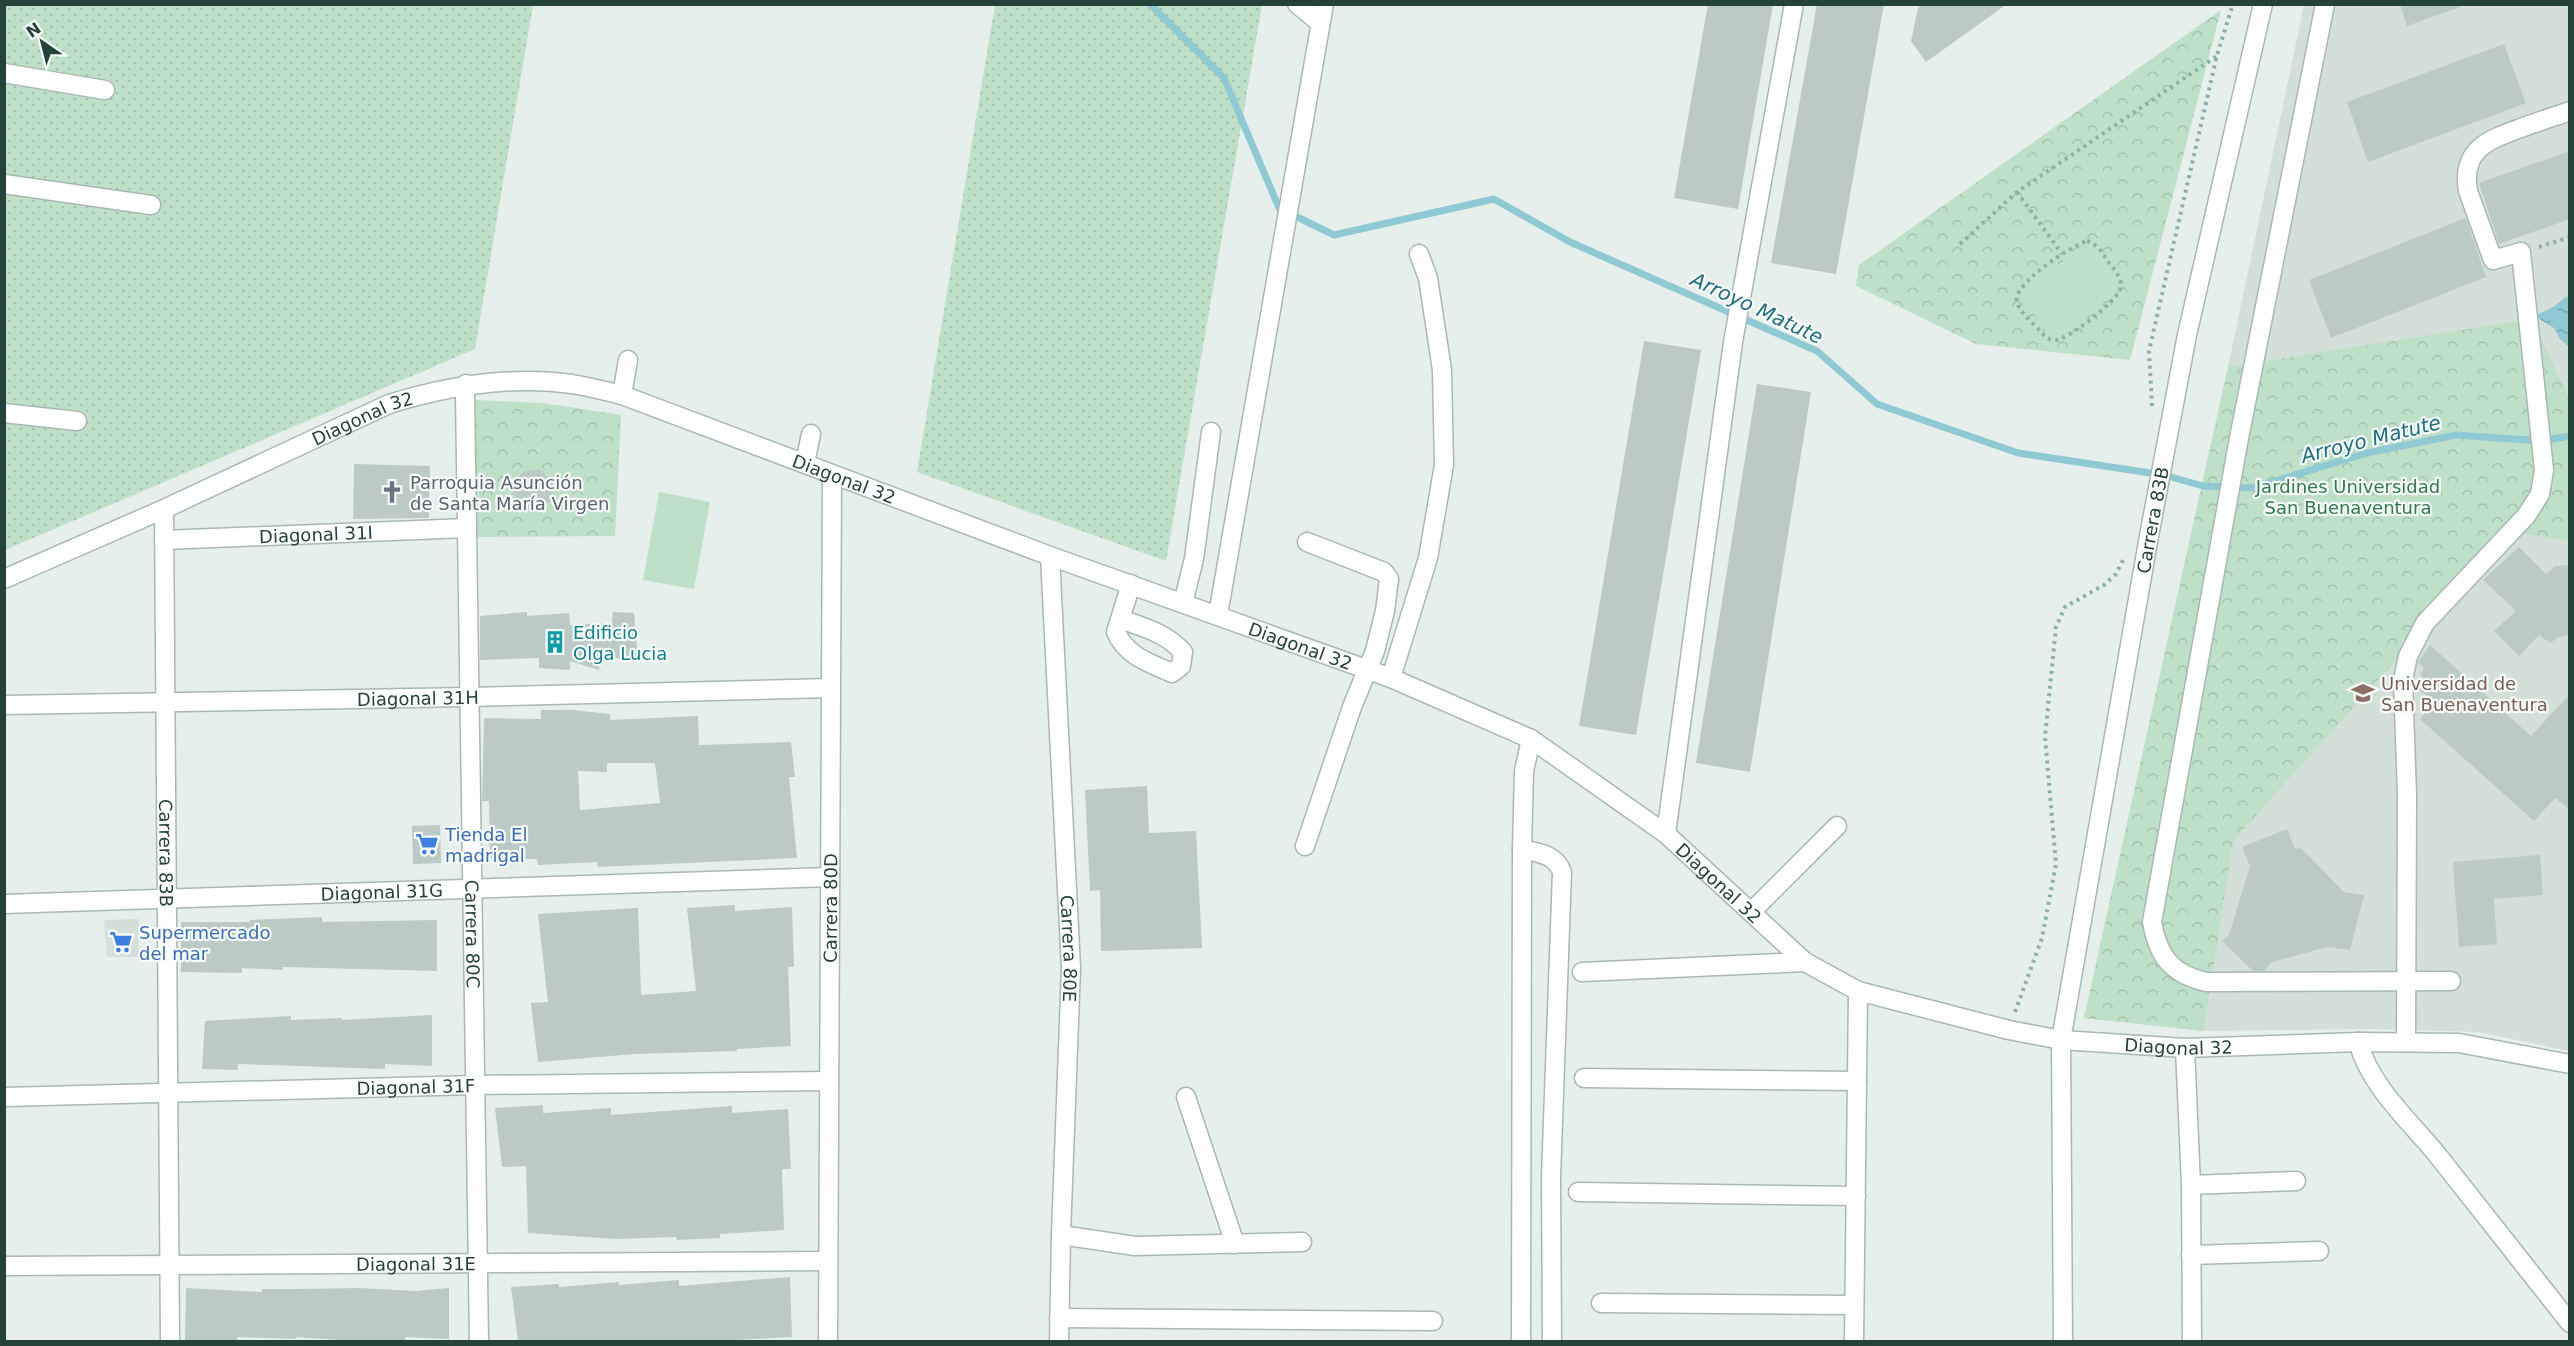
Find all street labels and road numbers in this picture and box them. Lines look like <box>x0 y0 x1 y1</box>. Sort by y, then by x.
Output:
street label: Diagonal 32 <box>308 387 415 449</box>
street label: Diagonal 32 <box>790 450 899 507</box>
street label: Carrera 83B <box>2132 465 2172 575</box>
street label: Diagonal 31I <box>259 521 373 547</box>
street label: Diagonal 32 <box>1246 617 1355 674</box>
street label: Diagonal 31H <box>357 686 479 709</box>
street label: Carrera 83B <box>156 799 177 907</box>
street label: Diagonal 32 <box>1672 838 1766 927</box>
street label: Carrera 80D <box>819 853 841 963</box>
street label: Diagonal 31G <box>320 879 443 904</box>
street label: Carrera 80C <box>462 880 484 988</box>
street label: Carrera 80E <box>1057 894 1081 1002</box>
street label: Diagonal 32 <box>2124 1034 2233 1059</box>
street label: Diagonal 31F <box>356 1074 476 1099</box>
street label: Diagonal 31E <box>356 1253 476 1274</box>

